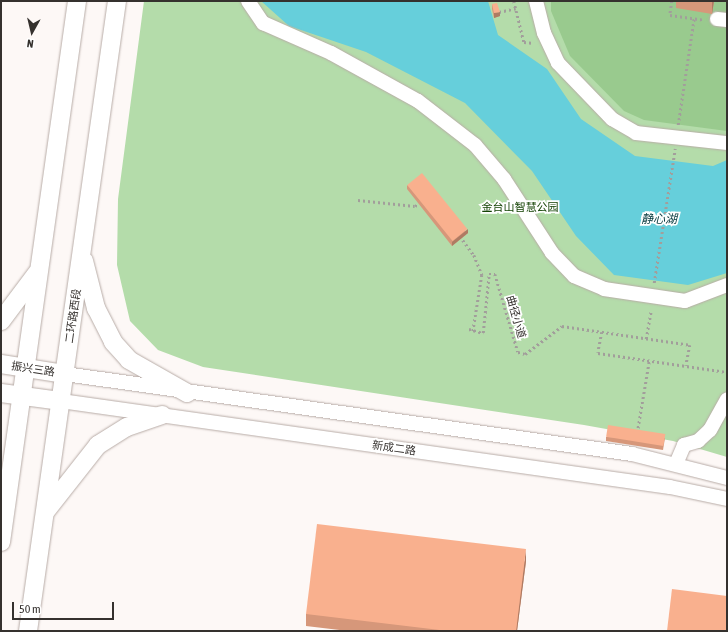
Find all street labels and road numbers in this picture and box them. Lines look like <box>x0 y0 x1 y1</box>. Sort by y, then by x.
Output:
street label: 二环路西段 <box>63 288 83 344</box>
street label: 曲径小道 <box>504 294 528 340</box>
street label: 振兴三路 <box>10 359 56 379</box>
street label: 新成二路 <box>371 438 417 458</box>

